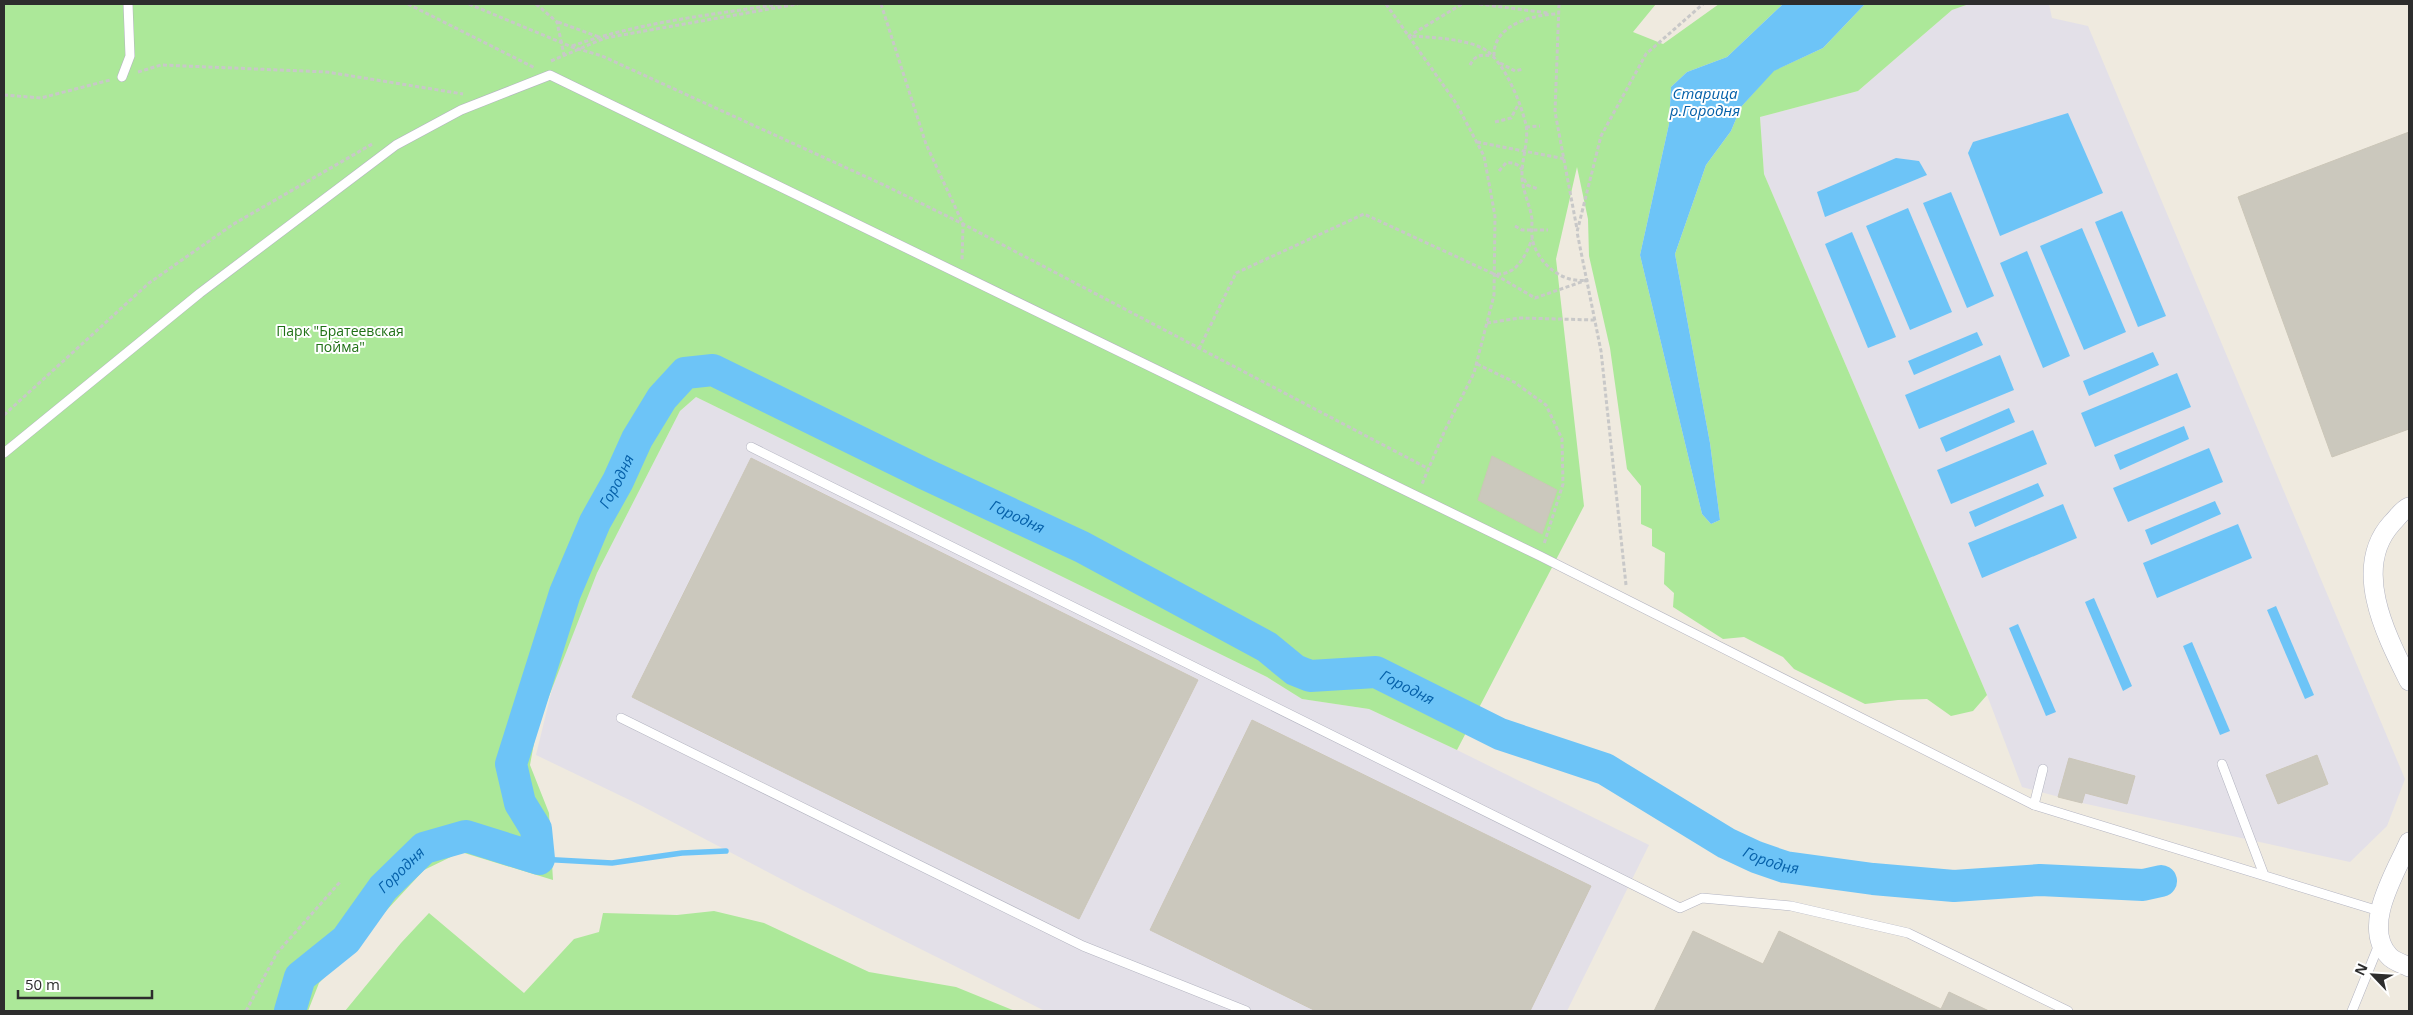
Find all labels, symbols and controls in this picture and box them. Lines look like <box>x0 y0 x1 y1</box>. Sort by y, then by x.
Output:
water label: Старица р.Городня <box>1669 83 1740 120</box>
park label: Парк "Братеевская пойма" <box>276 321 404 356</box>
water label: Городня <box>594 451 638 512</box>
water label: Городня <box>987 495 1048 537</box>
water label: Городня <box>1377 665 1438 709</box>
water label: Городня <box>1740 841 1800 878</box>
water label: Городня <box>373 842 429 897</box>
north arrow <box>2348 950 2398 1000</box>
text: N <box>2350 960 2372 978</box>
scale bar <box>18 968 151 1000</box>
text: 50 m <box>25 974 60 994</box>

